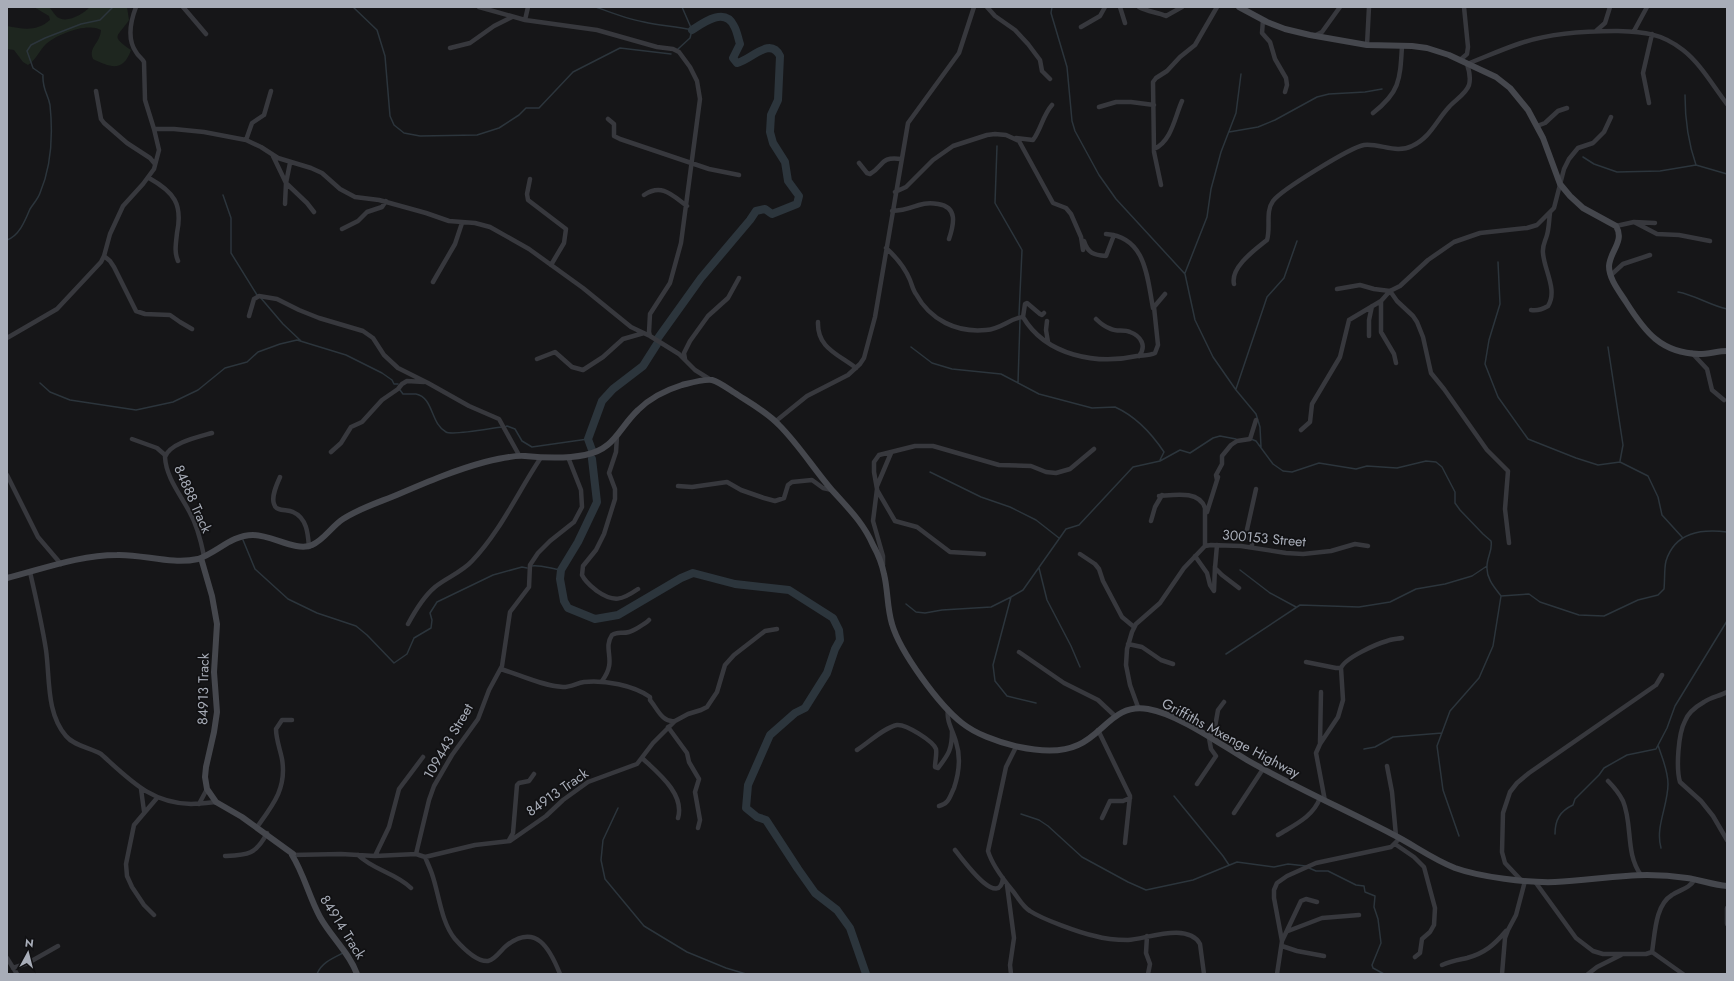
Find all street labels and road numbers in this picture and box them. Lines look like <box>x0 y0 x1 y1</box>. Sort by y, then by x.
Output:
street label: 84888 Track <box>169 462 217 537</box>
street label: 300153 Street <box>1221 524 1307 552</box>
street label: 84913 Track <box>192 652 214 725</box>
street label: Griffiths Mxenge Highway <box>1158 693 1304 783</box>
street label: 109443 Street <box>418 699 478 783</box>
street label: 84913 Track <box>522 763 593 821</box>
street label: 84914 Track <box>315 891 371 964</box>

